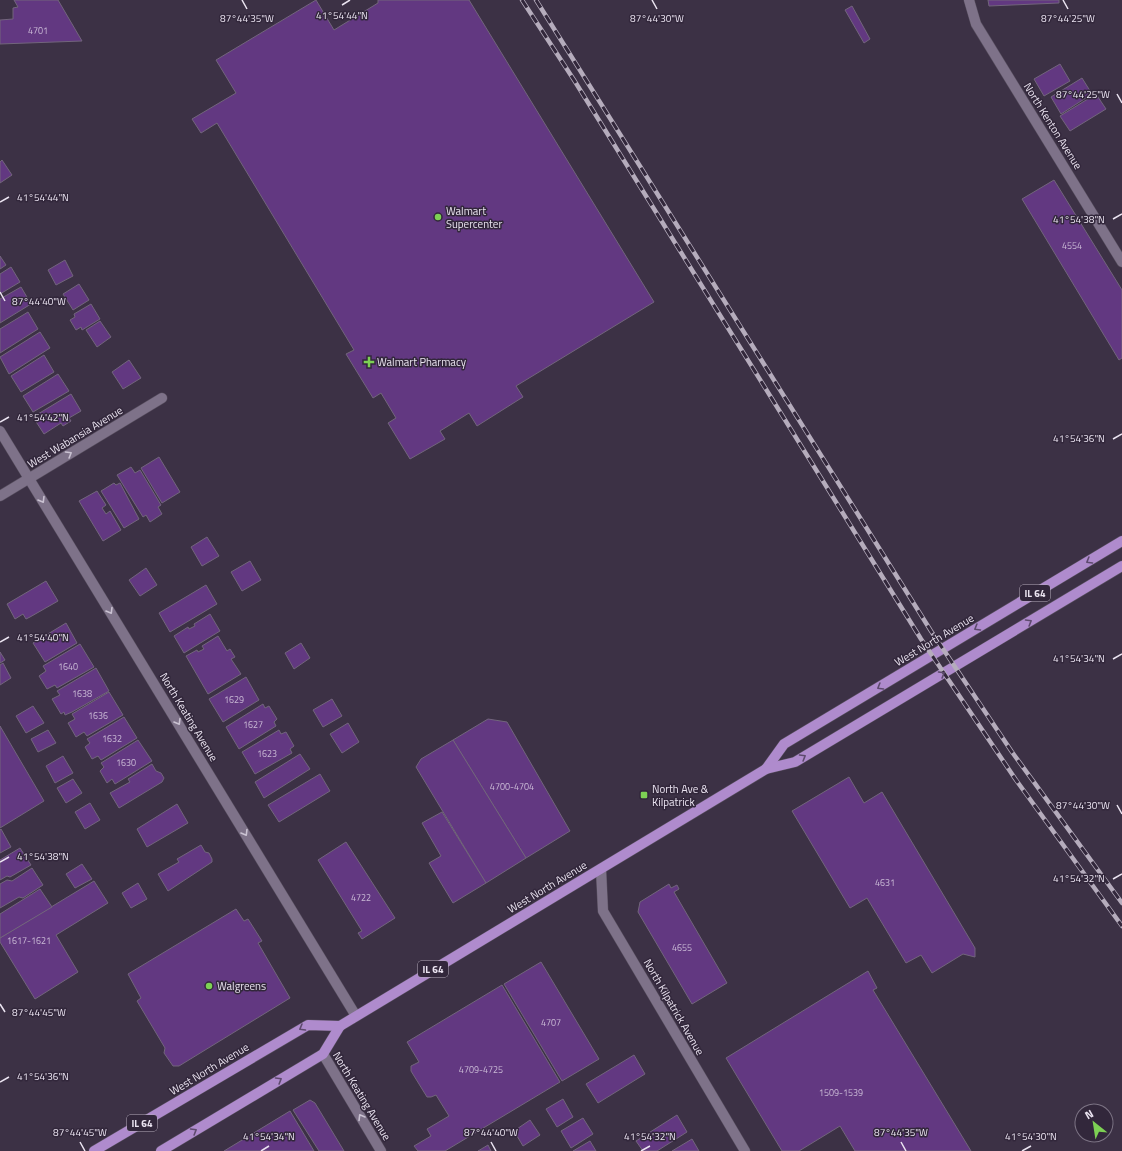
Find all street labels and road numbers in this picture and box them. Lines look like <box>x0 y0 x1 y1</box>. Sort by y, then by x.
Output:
street label: North Kenton Avenue <box>1020 80 1086 173</box>
street label: West Wabansia Avenue <box>24 402 126 472</box>
road number: IL 64 <box>1020 585 1050 601</box>
street label: West North Avenue <box>891 610 977 670</box>
street label: North Keating Avenue <box>156 670 222 765</box>
street label: West North Avenue <box>504 857 590 917</box>
street label: North Kilpatrick Avenue <box>640 956 708 1058</box>
road number: IL 64 <box>418 961 448 977</box>
street label: West North Avenue <box>166 1039 252 1099</box>
street label: North Keating Avenue <box>329 1049 395 1144</box>
road number: IL 64 <box>127 1115 157 1131</box>

